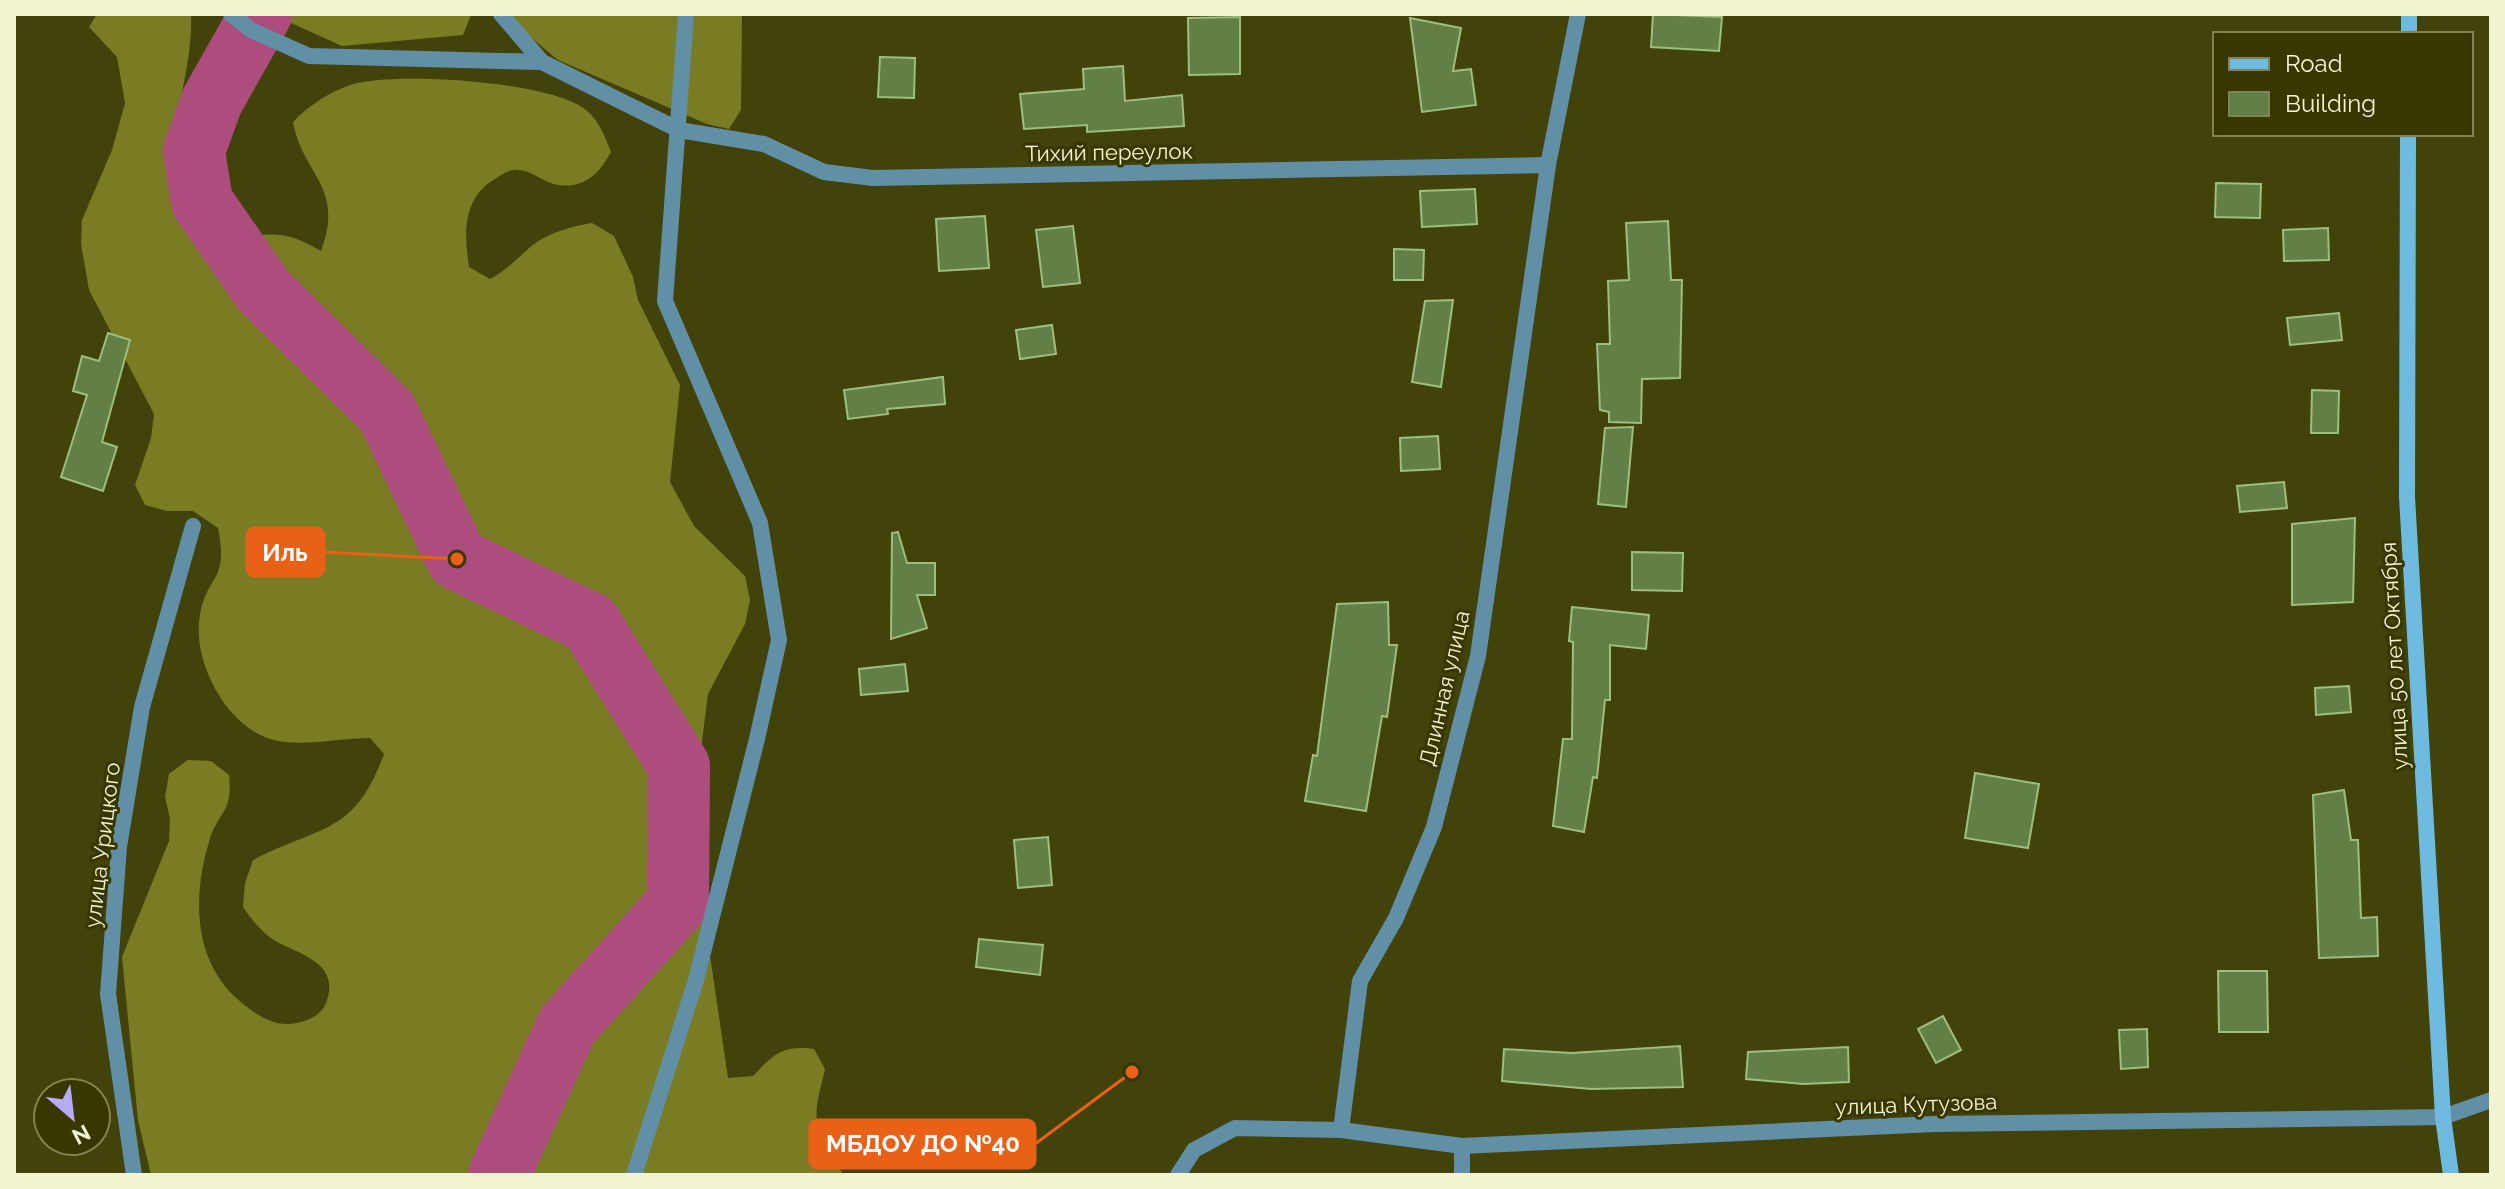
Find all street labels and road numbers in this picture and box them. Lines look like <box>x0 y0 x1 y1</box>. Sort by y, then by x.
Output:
street label: Тихий переулок <box>1025 138 1193 166</box>
street label: улица 50 лет Октября <box>2375 541 2413 771</box>
street label: Длинная улица <box>1414 608 1474 768</box>
street label: улица Урицкого <box>79 761 125 929</box>
street label: улица Кутузова <box>1834 1088 1998 1120</box>

